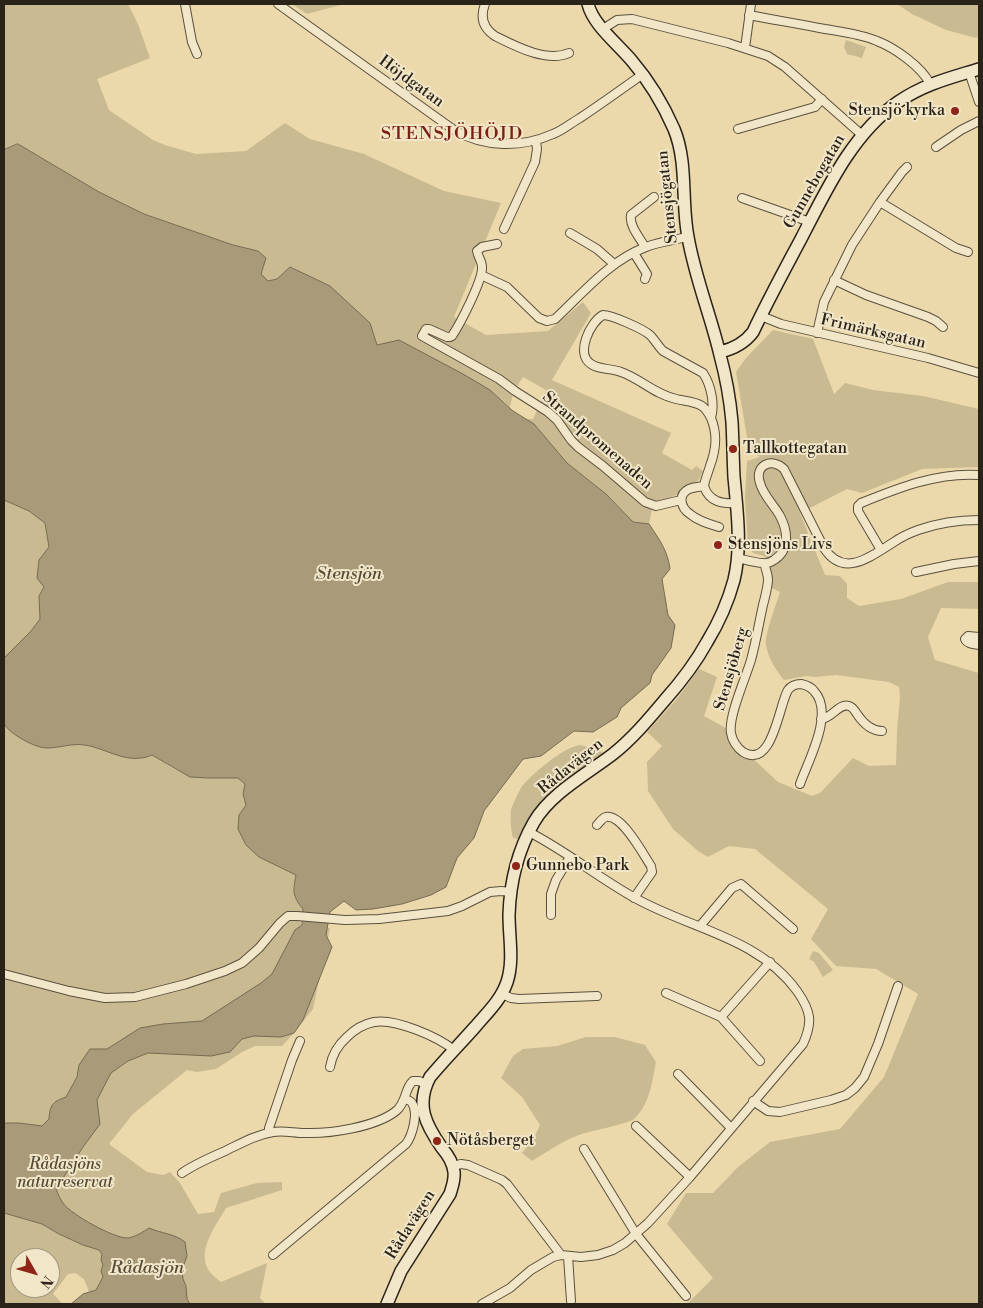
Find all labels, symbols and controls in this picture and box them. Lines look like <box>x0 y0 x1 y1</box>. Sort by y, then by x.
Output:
street label: Höjdgatan <box>375 52 447 112</box>
place label: Stensjö kyrka <box>848 101 945 121</box>
marker: Stensjö kyrka <box>949 105 961 117</box>
district label: STENSJÖHÖJD <box>379 124 525 146</box>
street label: Gunnebogatan <box>780 131 850 233</box>
street label: Stensjögatan <box>654 149 682 245</box>
street label: Frimärksgatan <box>818 311 928 353</box>
street label: Strandpromenaden <box>538 388 656 494</box>
place label: Tallkottegatan <box>743 439 847 459</box>
marker: Tallkottegatan <box>727 443 739 455</box>
place label: Stensjöns Livs <box>728 535 832 555</box>
marker: Stensjöns Livs <box>712 539 724 551</box>
water label: Stensjön <box>316 564 382 586</box>
street label: Stensjöberg <box>711 625 753 713</box>
street label: Rådavägen <box>535 735 607 799</box>
place label: Gunnebo Park <box>526 856 629 876</box>
marker: Gunnebo Park <box>510 860 522 872</box>
place label: Nötåsberget <box>447 1131 534 1151</box>
marker: Nötåsberget <box>431 1135 443 1147</box>
park label: Rådasjöns naturreservat <box>17 1155 113 1193</box>
street label: Rådavägen <box>382 1187 440 1263</box>
north arrow <box>10 1248 60 1298</box>
water label: Rådasjön <box>110 1258 184 1280</box>
text: N <box>36 1272 57 1292</box>

